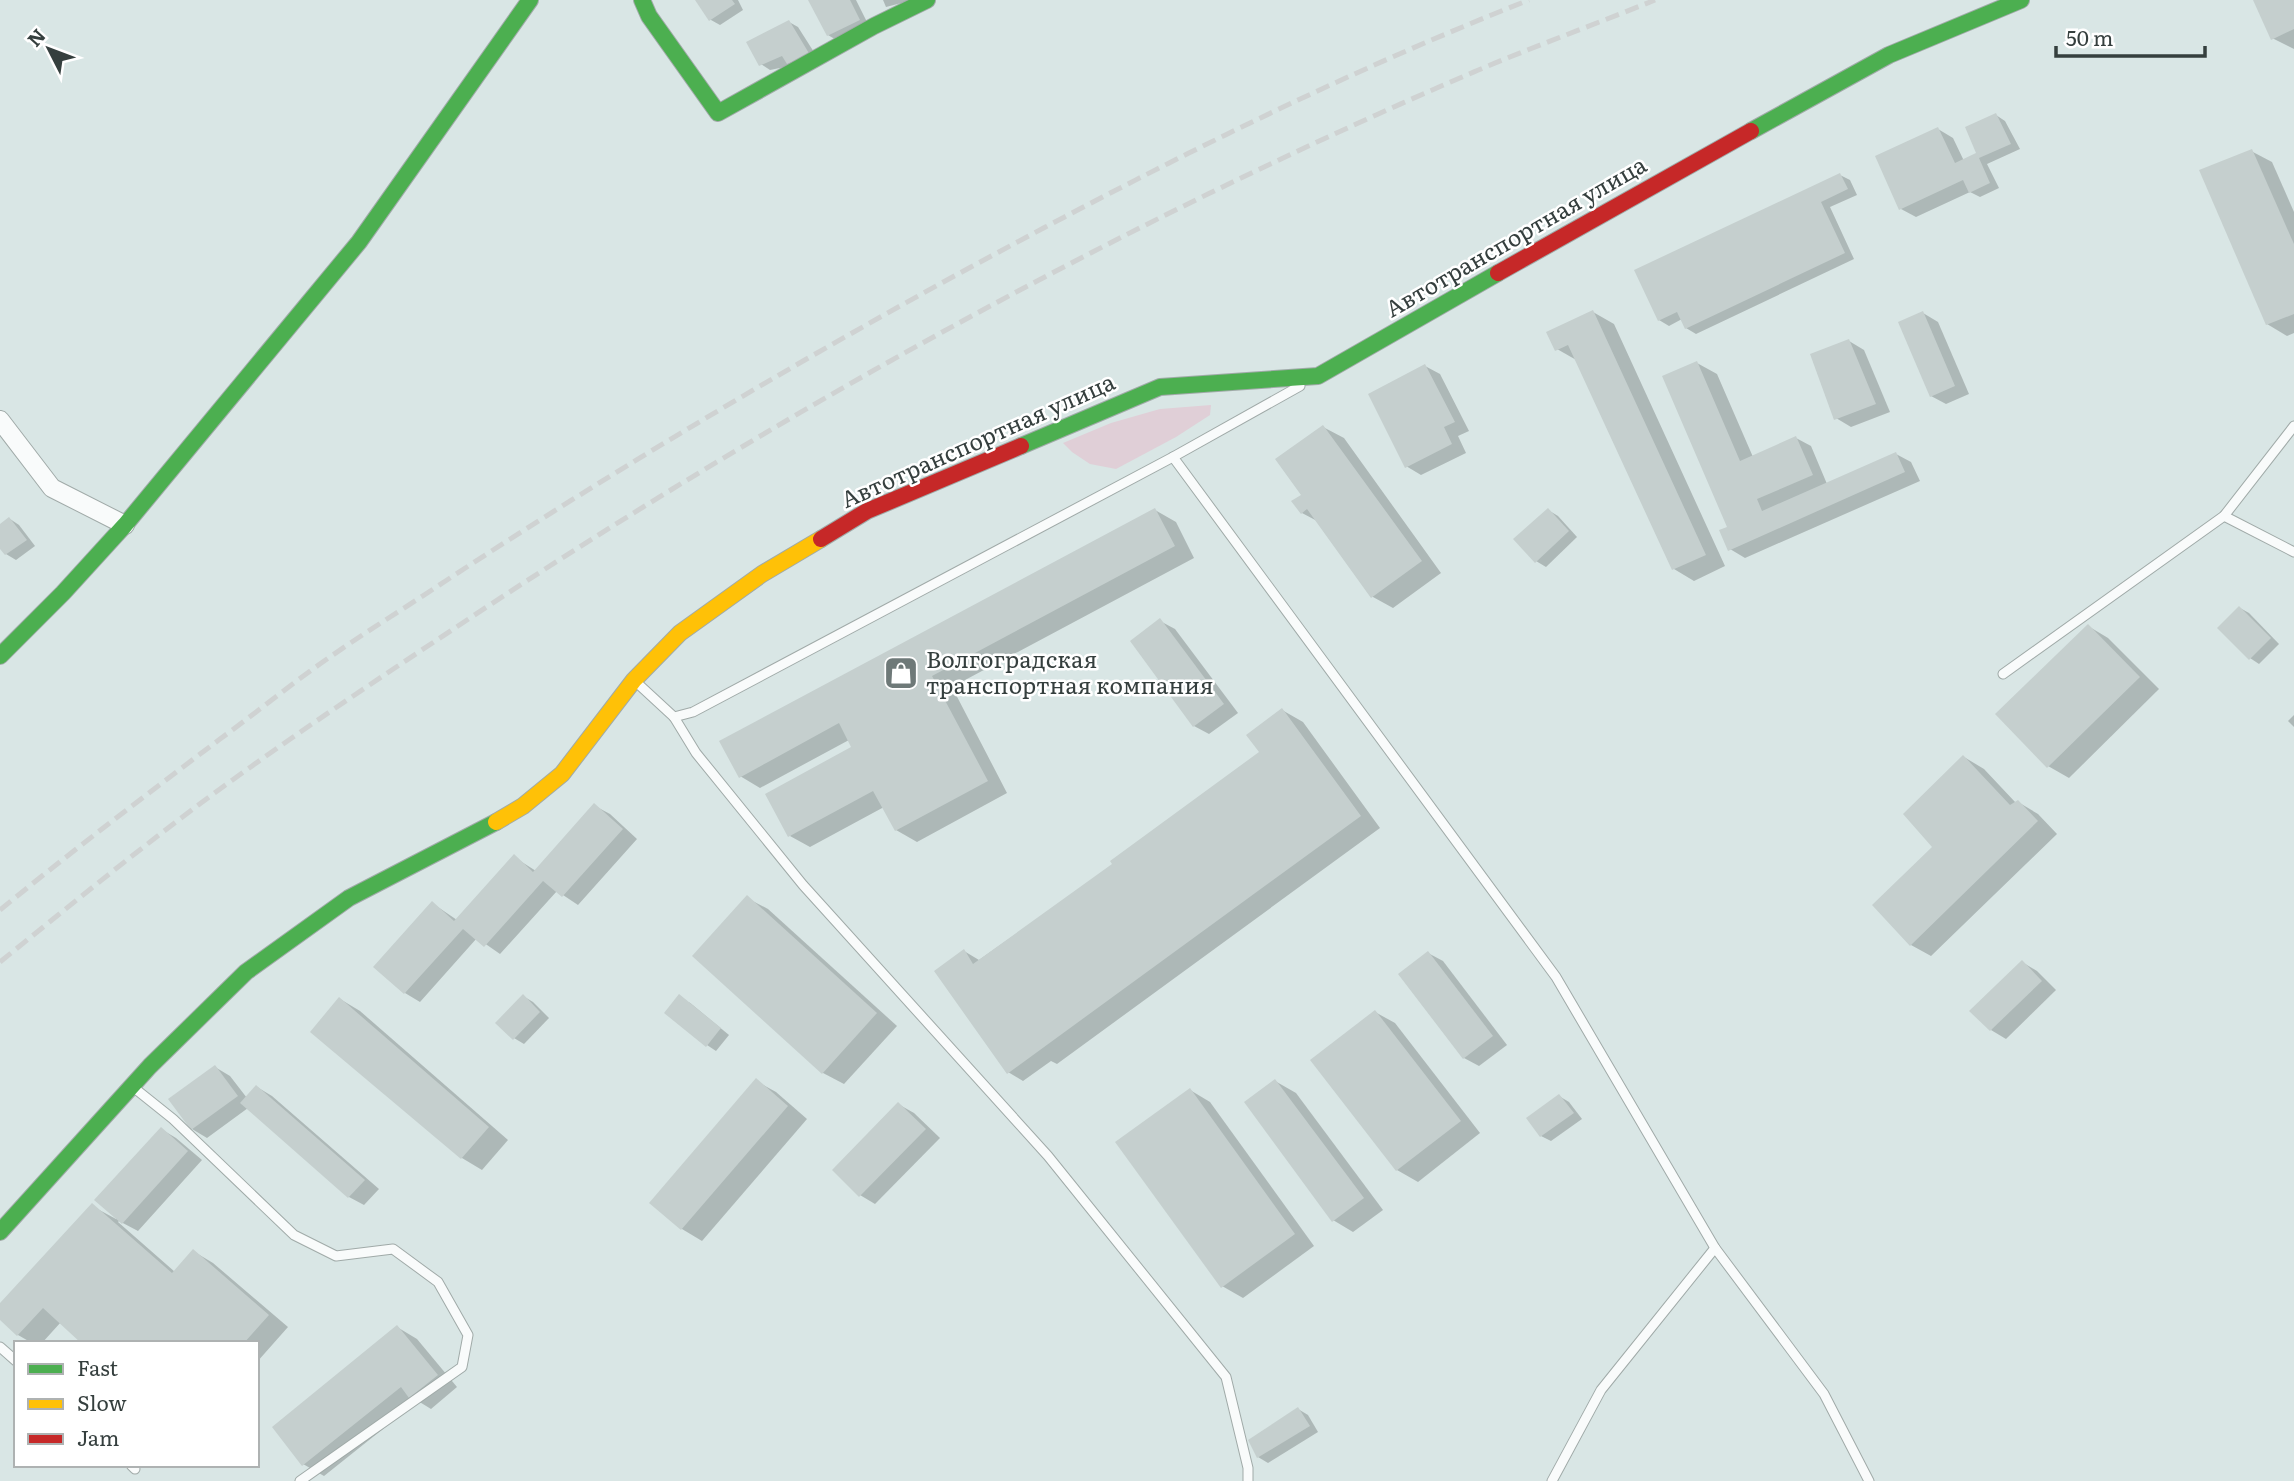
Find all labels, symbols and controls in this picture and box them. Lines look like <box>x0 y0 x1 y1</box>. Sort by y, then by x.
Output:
north arrow <box>14 14 84 84</box>
scale bar <box>2056 14 2205 58</box>
text: 50 m <box>2066 21 2113 52</box>
text: N <box>20 22 51 52</box>
street label: Автотранспортная улица <box>1378 146 1653 324</box>
street label: Автотранспортная улица <box>835 363 1120 515</box>
place label: Волгоградская транспортная компания <box>926 641 1214 701</box>
shop icon: Волгоградская транспортная компания <box>882 654 920 692</box>
legend <box>14 1341 259 1467</box>
text: Fast <box>77 1351 118 1382</box>
text: Slow <box>77 1386 127 1417</box>
text: Jam <box>77 1421 119 1452</box>

